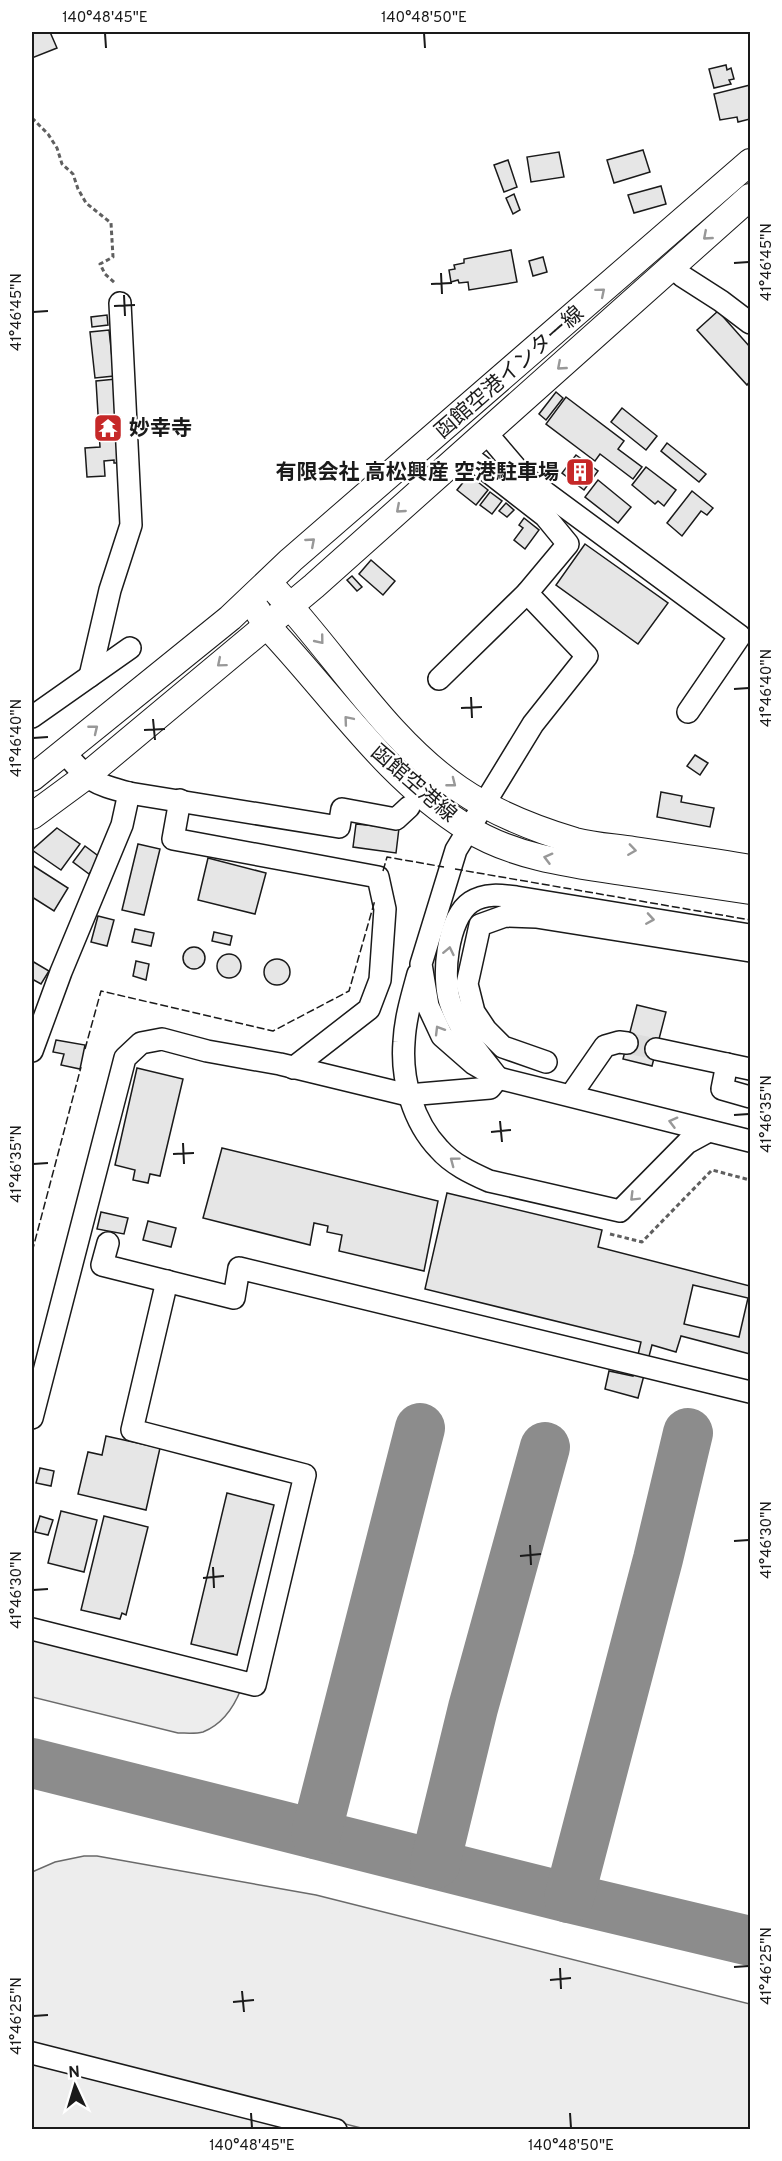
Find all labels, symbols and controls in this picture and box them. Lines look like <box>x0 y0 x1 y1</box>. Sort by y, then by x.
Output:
text: 140°48'45"E <box>62 9 148 28</box>
text: 140°48'50"E <box>381 9 467 28</box>
text: 41°46'45"N <box>758 223 777 301</box>
one-way arrow <box>703 229 714 240</box>
text: 41°46'45"N <box>8 273 27 351</box>
one-way arrow <box>594 288 605 299</box>
street label: 函館空港インター線 <box>430 301 590 445</box>
one-way arrow <box>558 359 568 370</box>
temple icon: 妙幸寺 <box>92 412 124 444</box>
place label: 妙幸寺 <box>129 416 192 443</box>
building icon: 有限会社 高松興産 空港駐車場 <box>564 456 596 488</box>
place label: 有限会社 高松興産 空港駐車場 <box>276 460 559 487</box>
one-way arrow <box>396 502 407 513</box>
one-way arrow <box>304 538 314 549</box>
one-way arrow <box>312 634 323 645</box>
text: 41°46'40"N <box>758 649 777 727</box>
one-way arrow <box>217 656 228 667</box>
text: 41°46'40"N <box>8 699 27 777</box>
one-way arrow <box>344 716 355 727</box>
one-way arrow <box>87 726 98 737</box>
street label: 函館空港線 <box>365 740 461 829</box>
one-way arrow <box>445 776 456 787</box>
one-way arrow <box>628 843 637 855</box>
one-way arrow <box>543 853 553 866</box>
one-way arrow <box>645 912 655 924</box>
one-way arrow <box>441 946 454 956</box>
one-way arrow <box>436 1025 447 1036</box>
text: 41°46'35"N <box>758 1075 777 1153</box>
one-way arrow <box>669 1116 679 1129</box>
text: 41°46'35"N <box>8 1125 27 1203</box>
one-way arrow <box>449 1157 460 1168</box>
one-way arrow <box>630 1190 641 1200</box>
text: 41°46'30"N <box>758 1501 777 1579</box>
text: 41°46'30"N <box>8 1551 27 1629</box>
text: 41°46'25"N <box>758 1927 777 2005</box>
text: 41°46'25"N <box>8 1977 27 2055</box>
north arrow <box>45 2056 105 2116</box>
text: N <box>68 2063 81 2083</box>
text: 140°48'45"E <box>209 2137 295 2156</box>
text: 140°48'50"E <box>528 2137 614 2156</box>

